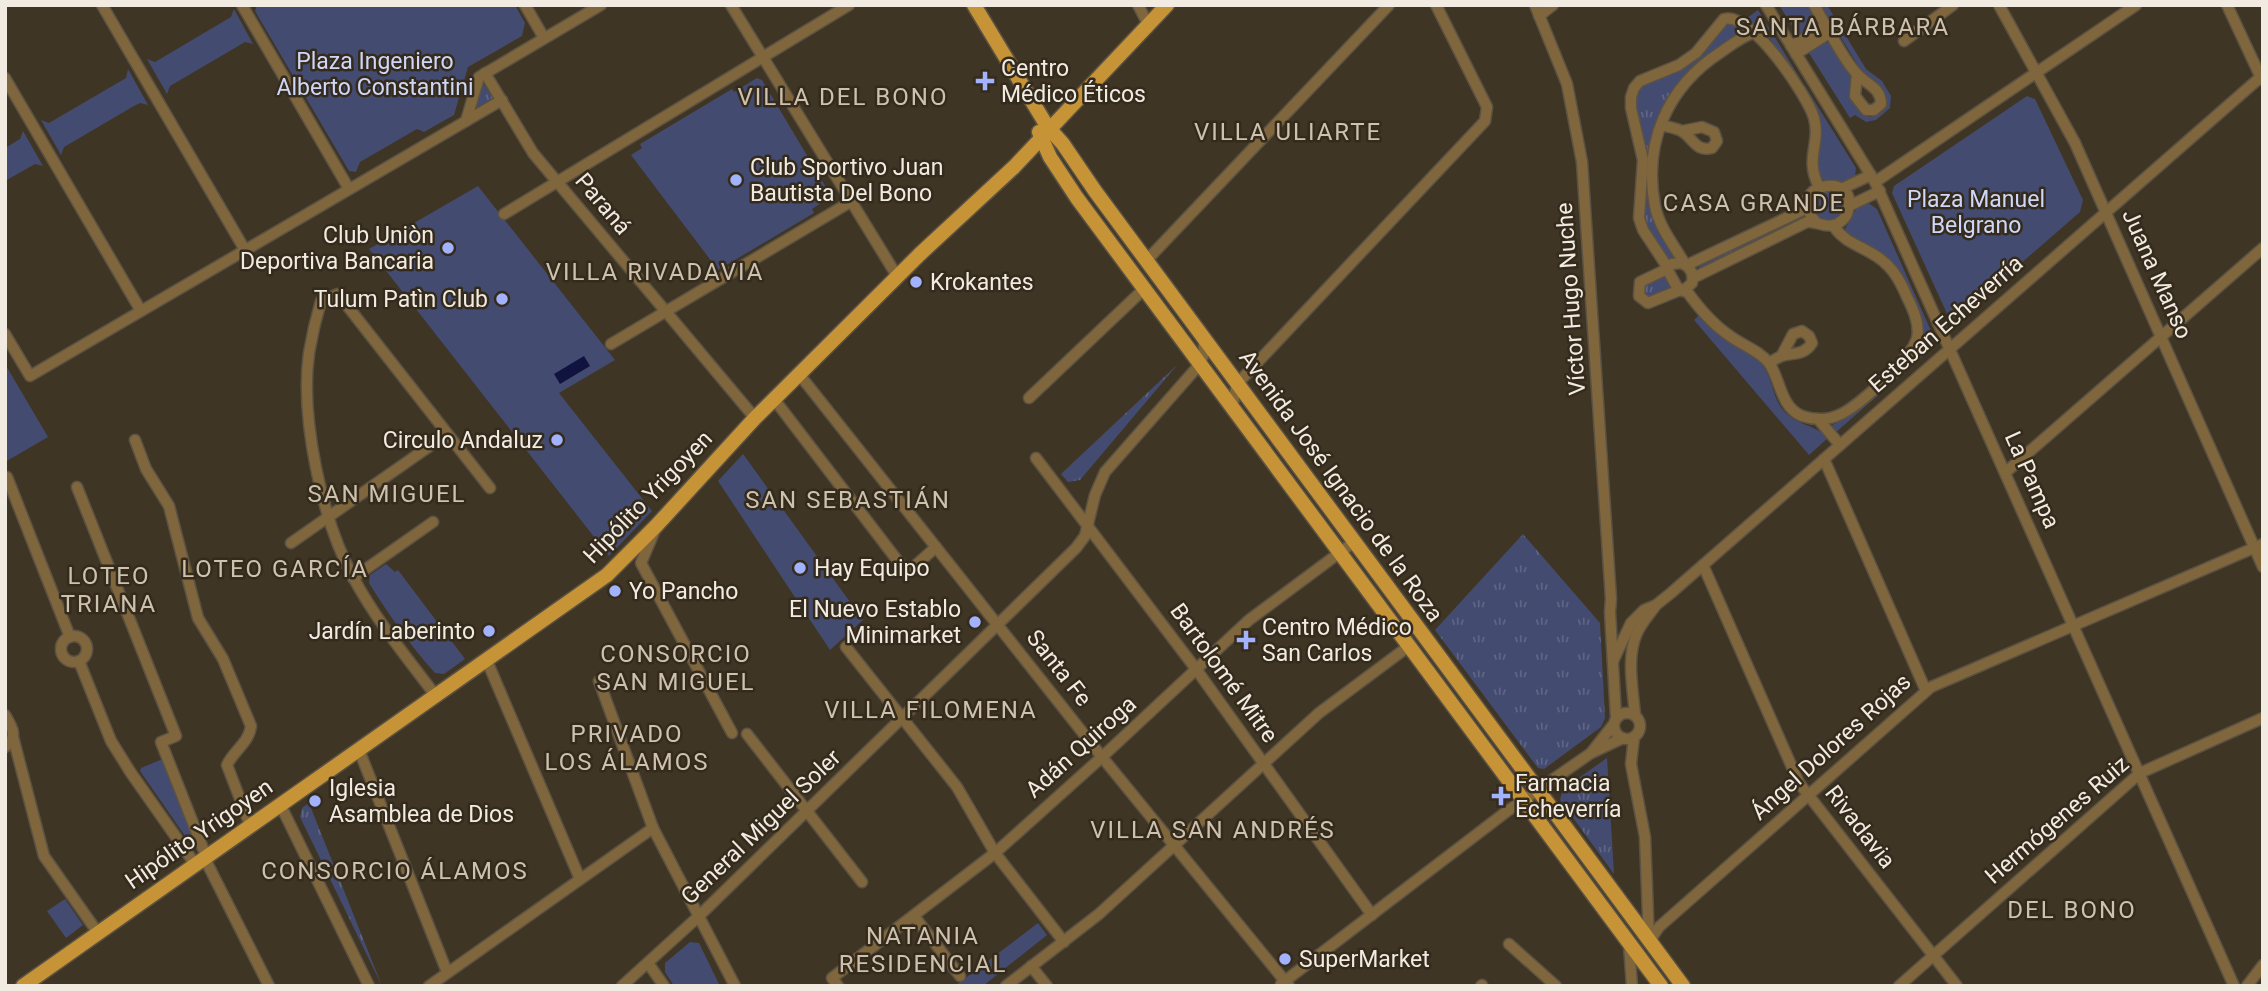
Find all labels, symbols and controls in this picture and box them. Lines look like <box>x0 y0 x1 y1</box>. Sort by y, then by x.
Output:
district label: SANTA BÁRBARA <box>1736 13 1950 41</box>
park label: Plaza Ingeniero Alberto Constantini <box>277 48 474 101</box>
place label: Centro Médico Éticos <box>1001 55 1146 108</box>
marker: Centro Médico Éticos <box>975 71 995 91</box>
district label: VILLA DEL BONO <box>738 83 948 111</box>
district label: VILLA ULIARTE <box>1194 118 1382 146</box>
place label: Club Sportivo Juan Bautista Del Bono <box>750 154 943 207</box>
street label: Paraná <box>570 168 636 240</box>
marker: Club Sportivo Juan Bautista Del Bono <box>728 172 744 188</box>
park label: Plaza Manuel Belgrano <box>1907 186 2045 239</box>
district label: CASA GRANDE <box>1663 189 1845 217</box>
street label: Víctor Hugo Nuche <box>1551 202 1591 396</box>
street label: Juana Manso <box>2116 205 2198 343</box>
place label: Club Uniòn Deportiva Bancaria <box>240 222 434 275</box>
marker: Club Uniòn Deportiva Bancaria <box>440 240 456 256</box>
street label: Esteban Echeverría <box>1864 250 2028 398</box>
district label: VILLA RIVADAVIA <box>546 258 764 286</box>
place label: Krokantes <box>930 269 1034 296</box>
marker: Krokantes <box>908 274 924 290</box>
place label: Tulum Patìn Club <box>314 286 488 313</box>
marker: Tulum Patìn Club <box>494 291 510 307</box>
street label: Avenida José Ignacio de la Roza <box>1233 345 1449 627</box>
street label: Hipólito Yrigoyen <box>578 425 718 569</box>
place label: Circulo Andaluz <box>383 427 543 454</box>
street label: La Pampa <box>1999 427 2065 533</box>
marker: Circulo Andaluz <box>549 432 565 448</box>
district label: SAN MIGUEL <box>308 480 466 508</box>
district label: SAN SEBASTIÁN <box>745 486 951 514</box>
district label: LOTEO GARCÍA <box>181 555 369 583</box>
place label: Hay Equipo <box>814 555 930 582</box>
marker: Hay Equipo <box>792 560 808 576</box>
district label: LOTEO TRIANA <box>61 562 157 618</box>
place label: Yo Pancho <box>629 578 738 605</box>
marker: Yo Pancho <box>607 583 623 599</box>
place label: El Nuevo Establo Minimarket <box>789 596 961 649</box>
street label: Bartolomé Mitre <box>1164 598 1284 748</box>
marker: El Nuevo Establo Minimarket <box>967 614 983 630</box>
place label: Centro Médico San Carlos <box>1262 614 1412 667</box>
place label: Jardín Laberinto <box>309 618 475 645</box>
marker: Jardín Laberinto <box>481 623 497 639</box>
street label: Santa Fe <box>1021 625 1097 711</box>
marker: Centro Médico San Carlos <box>1236 630 1256 650</box>
district label: CONSORCIO SAN MIGUEL <box>597 640 755 696</box>
street label: Ángel Dolores Rojas <box>1745 667 1916 826</box>
street label: Adán Quiroga <box>1020 690 1142 804</box>
district label: VILLA FILOMENA <box>824 696 1038 724</box>
district label: PRIVADO LOS ÁLAMOS <box>544 720 710 776</box>
street label: General Miguel Soler <box>676 744 846 910</box>
street label: Hermógenes Ruiz <box>1980 750 2134 890</box>
place label: Farmacia Echeverría <box>1515 770 1622 823</box>
street label: Hipólito Yrigoyen <box>120 773 278 895</box>
place label: Iglesia Asamblea de Dios <box>329 775 514 828</box>
street label: Rivadavia <box>1819 780 1901 874</box>
marker: Farmacia Echeverría <box>1493 788 1509 804</box>
marker: Iglesia Asamblea de Dios <box>307 793 323 809</box>
district label: VILLA SAN ANDRÉS <box>1090 816 1336 844</box>
district label: CONSORCIO ÁLAMOS <box>261 857 529 885</box>
district label: DEL BONO <box>2007 896 2137 924</box>
district label: NATANIA RESIDENCIAL <box>839 922 1007 978</box>
place label: SuperMarket <box>1299 946 1430 973</box>
marker: SuperMarket <box>1277 951 1293 967</box>

